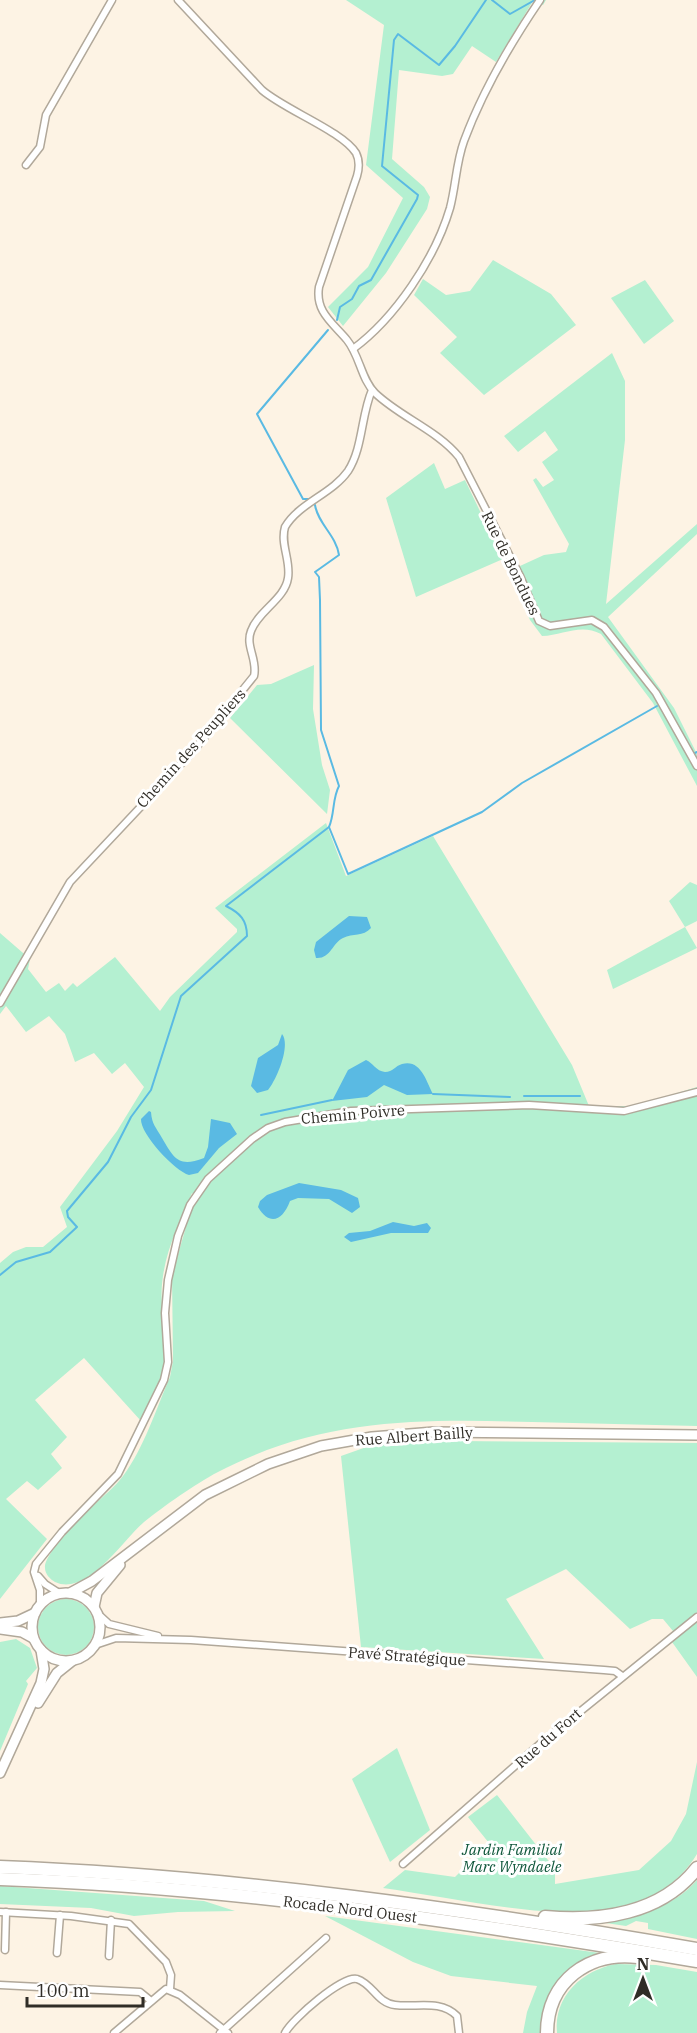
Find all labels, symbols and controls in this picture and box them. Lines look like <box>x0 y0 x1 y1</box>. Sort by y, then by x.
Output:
street label: Rue de Bondues <box>478 508 544 618</box>
street label: Chemin des Peupliers <box>132 684 250 812</box>
street label: Chemin Poivre <box>300 1100 406 1128</box>
street label: Rue Albert Bailly <box>354 1422 474 1450</box>
street label: Pavé Stratégique <box>348 1642 466 1670</box>
street label: Rue du Fort <box>511 1704 585 1772</box>
park label: Jardin Familial Marc Wyndaele <box>461 1840 563 1876</box>
street label: Rocade Nord Ouest <box>282 1891 418 1927</box>
north arrow <box>613 1949 673 2009</box>
text: N <box>637 1954 649 1974</box>
scale bar <box>27 1970 142 2008</box>
text: 100 m <box>36 1979 90 2002</box>

